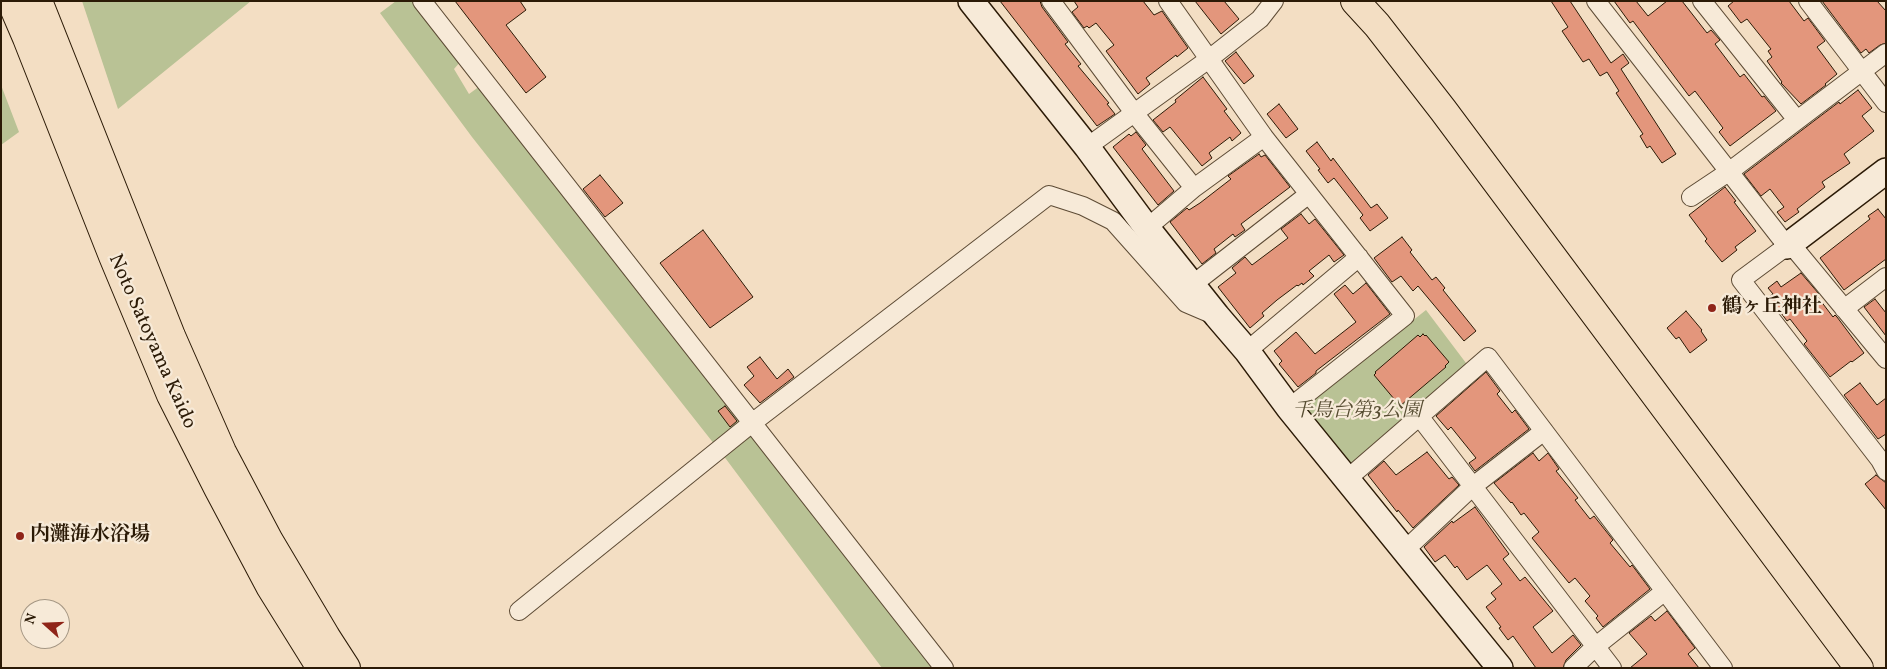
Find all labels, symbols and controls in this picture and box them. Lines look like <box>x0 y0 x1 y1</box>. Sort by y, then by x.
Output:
street label: Noto Satoyama Kaido <box>102 251 200 433</box>
place label: 鶴ヶ丘神社 <box>1722 296 1822 320</box>
marker: 鶴ヶ丘神社 <box>1706 302 1718 314</box>
park label: 千鳥台第3公園 <box>1292 400 1422 424</box>
place label: 内灘海水浴場 <box>30 524 150 548</box>
marker: 内灘海水浴場 <box>14 530 26 542</box>
north arrow <box>20 599 70 649</box>
text: N <box>21 611 42 627</box>

